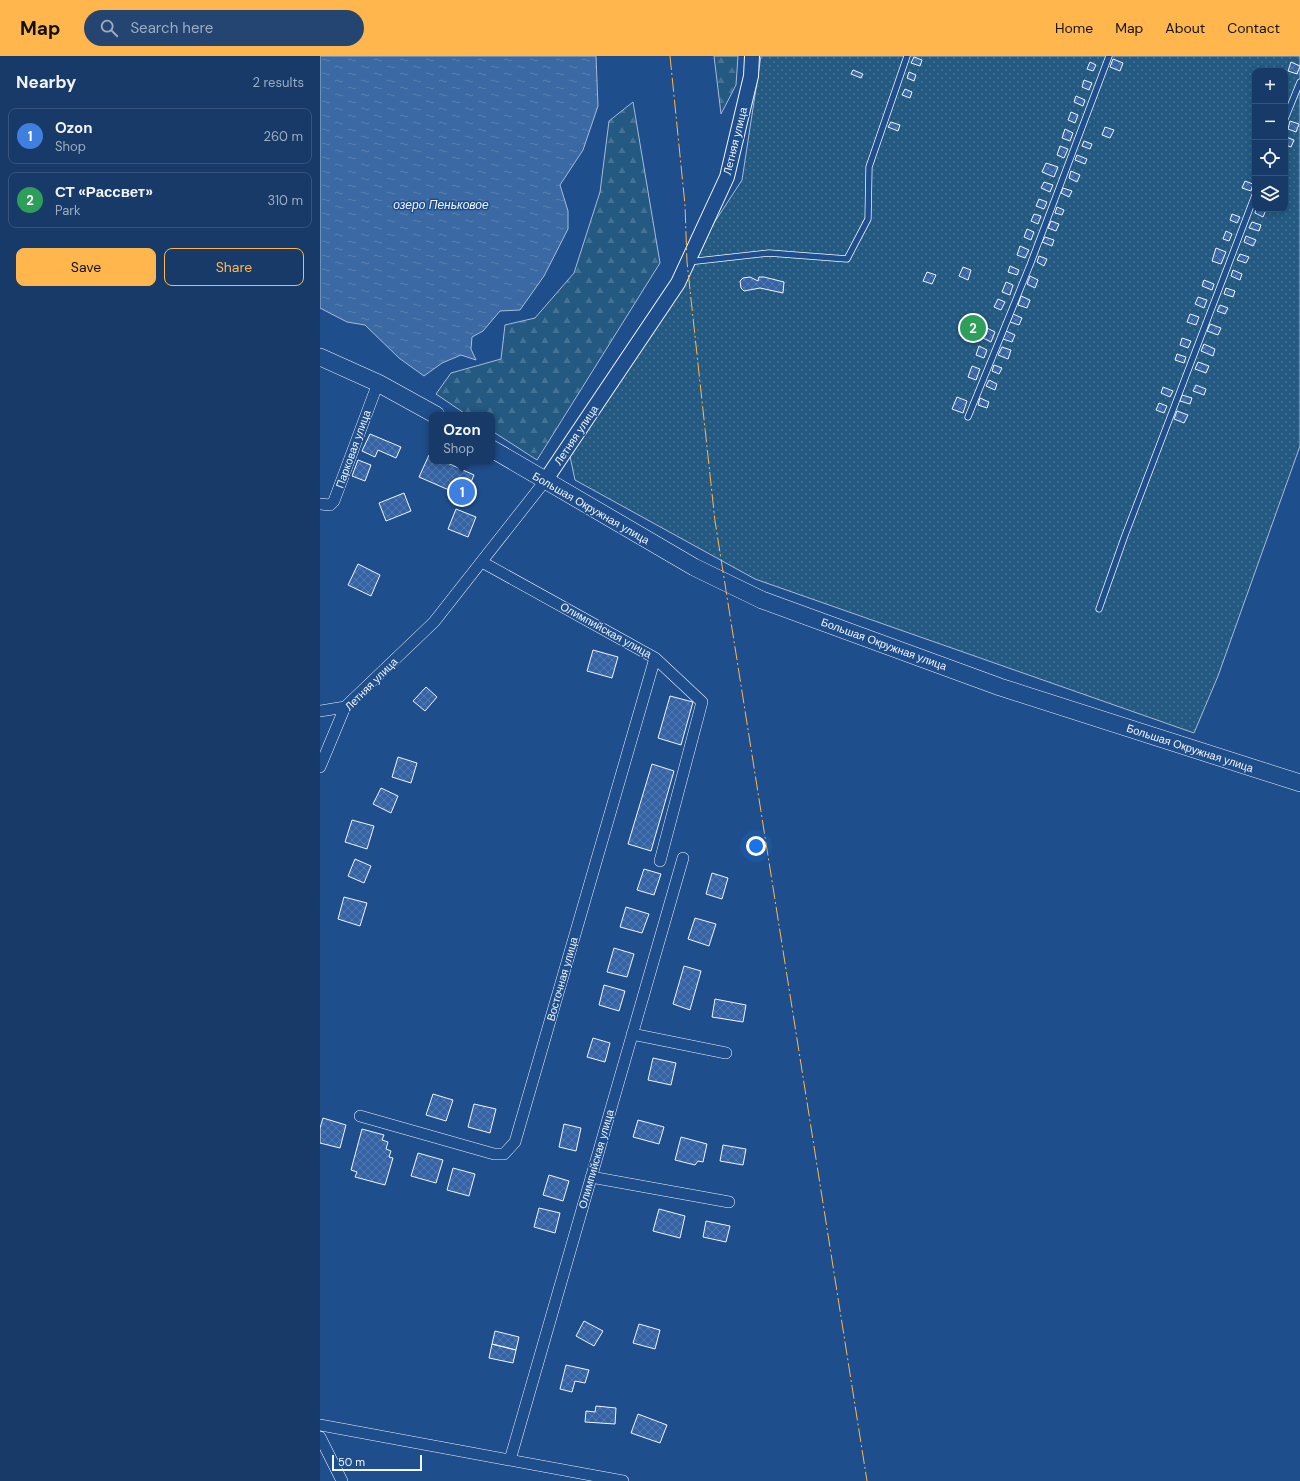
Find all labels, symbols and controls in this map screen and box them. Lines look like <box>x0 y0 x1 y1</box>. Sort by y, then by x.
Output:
search box <box>84 10 364 46</box>
text: Map <box>20 16 60 41</box>
icon: search <box>98 17 120 39</box>
text: Search here <box>130 18 213 38</box>
text: Home <box>1055 19 1093 37</box>
text: Map <box>1115 19 1143 37</box>
text: About <box>1165 19 1205 37</box>
text: Contact <box>1227 19 1280 37</box>
map controls <box>1252 68 1288 212</box>
button: + <box>1252 68 1288 104</box>
text: Nearby <box>16 71 76 93</box>
text: 2 results <box>253 74 304 91</box>
button: − <box>1252 104 1288 140</box>
street label: Летняя улица <box>720 105 750 176</box>
text: Ozon <box>55 118 93 138</box>
text: 1 <box>28 128 32 145</box>
text: 260 m <box>263 128 303 145</box>
text: Shop <box>55 138 86 155</box>
button: locate <box>1252 140 1288 176</box>
button: layers <box>1252 176 1288 212</box>
text: СТ «Рассвет» <box>55 182 153 202</box>
text: 2 <box>26 192 34 209</box>
text: 310 m <box>268 192 303 209</box>
water label: озеро Пеньковое <box>393 197 489 213</box>
text: Park <box>55 202 81 219</box>
button: Save <box>16 248 156 286</box>
button: Share <box>164 248 304 286</box>
pin: 2 <box>960 313 986 343</box>
street label: Летняя улица <box>551 402 602 468</box>
street label: Парковая улица <box>332 407 374 490</box>
popup <box>429 412 495 464</box>
text: Ozon <box>443 420 481 440</box>
text: Shop <box>443 440 474 457</box>
street label: Большая Окружная улица <box>530 469 653 548</box>
pin: 1 <box>449 477 475 507</box>
street label: Олимпийская улица <box>558 599 655 661</box>
street label: Большая Окружная улица <box>819 615 950 674</box>
street label: Летняя улица <box>342 654 401 713</box>
street label: Большая Окружная улица <box>1125 721 1256 775</box>
your location <box>746 836 766 856</box>
street label: Восточная улица <box>543 935 581 1023</box>
street label: Олимпийская улица <box>575 1107 617 1210</box>
scale bar <box>332 1453 422 1472</box>
text: 50 m <box>338 1455 365 1469</box>

